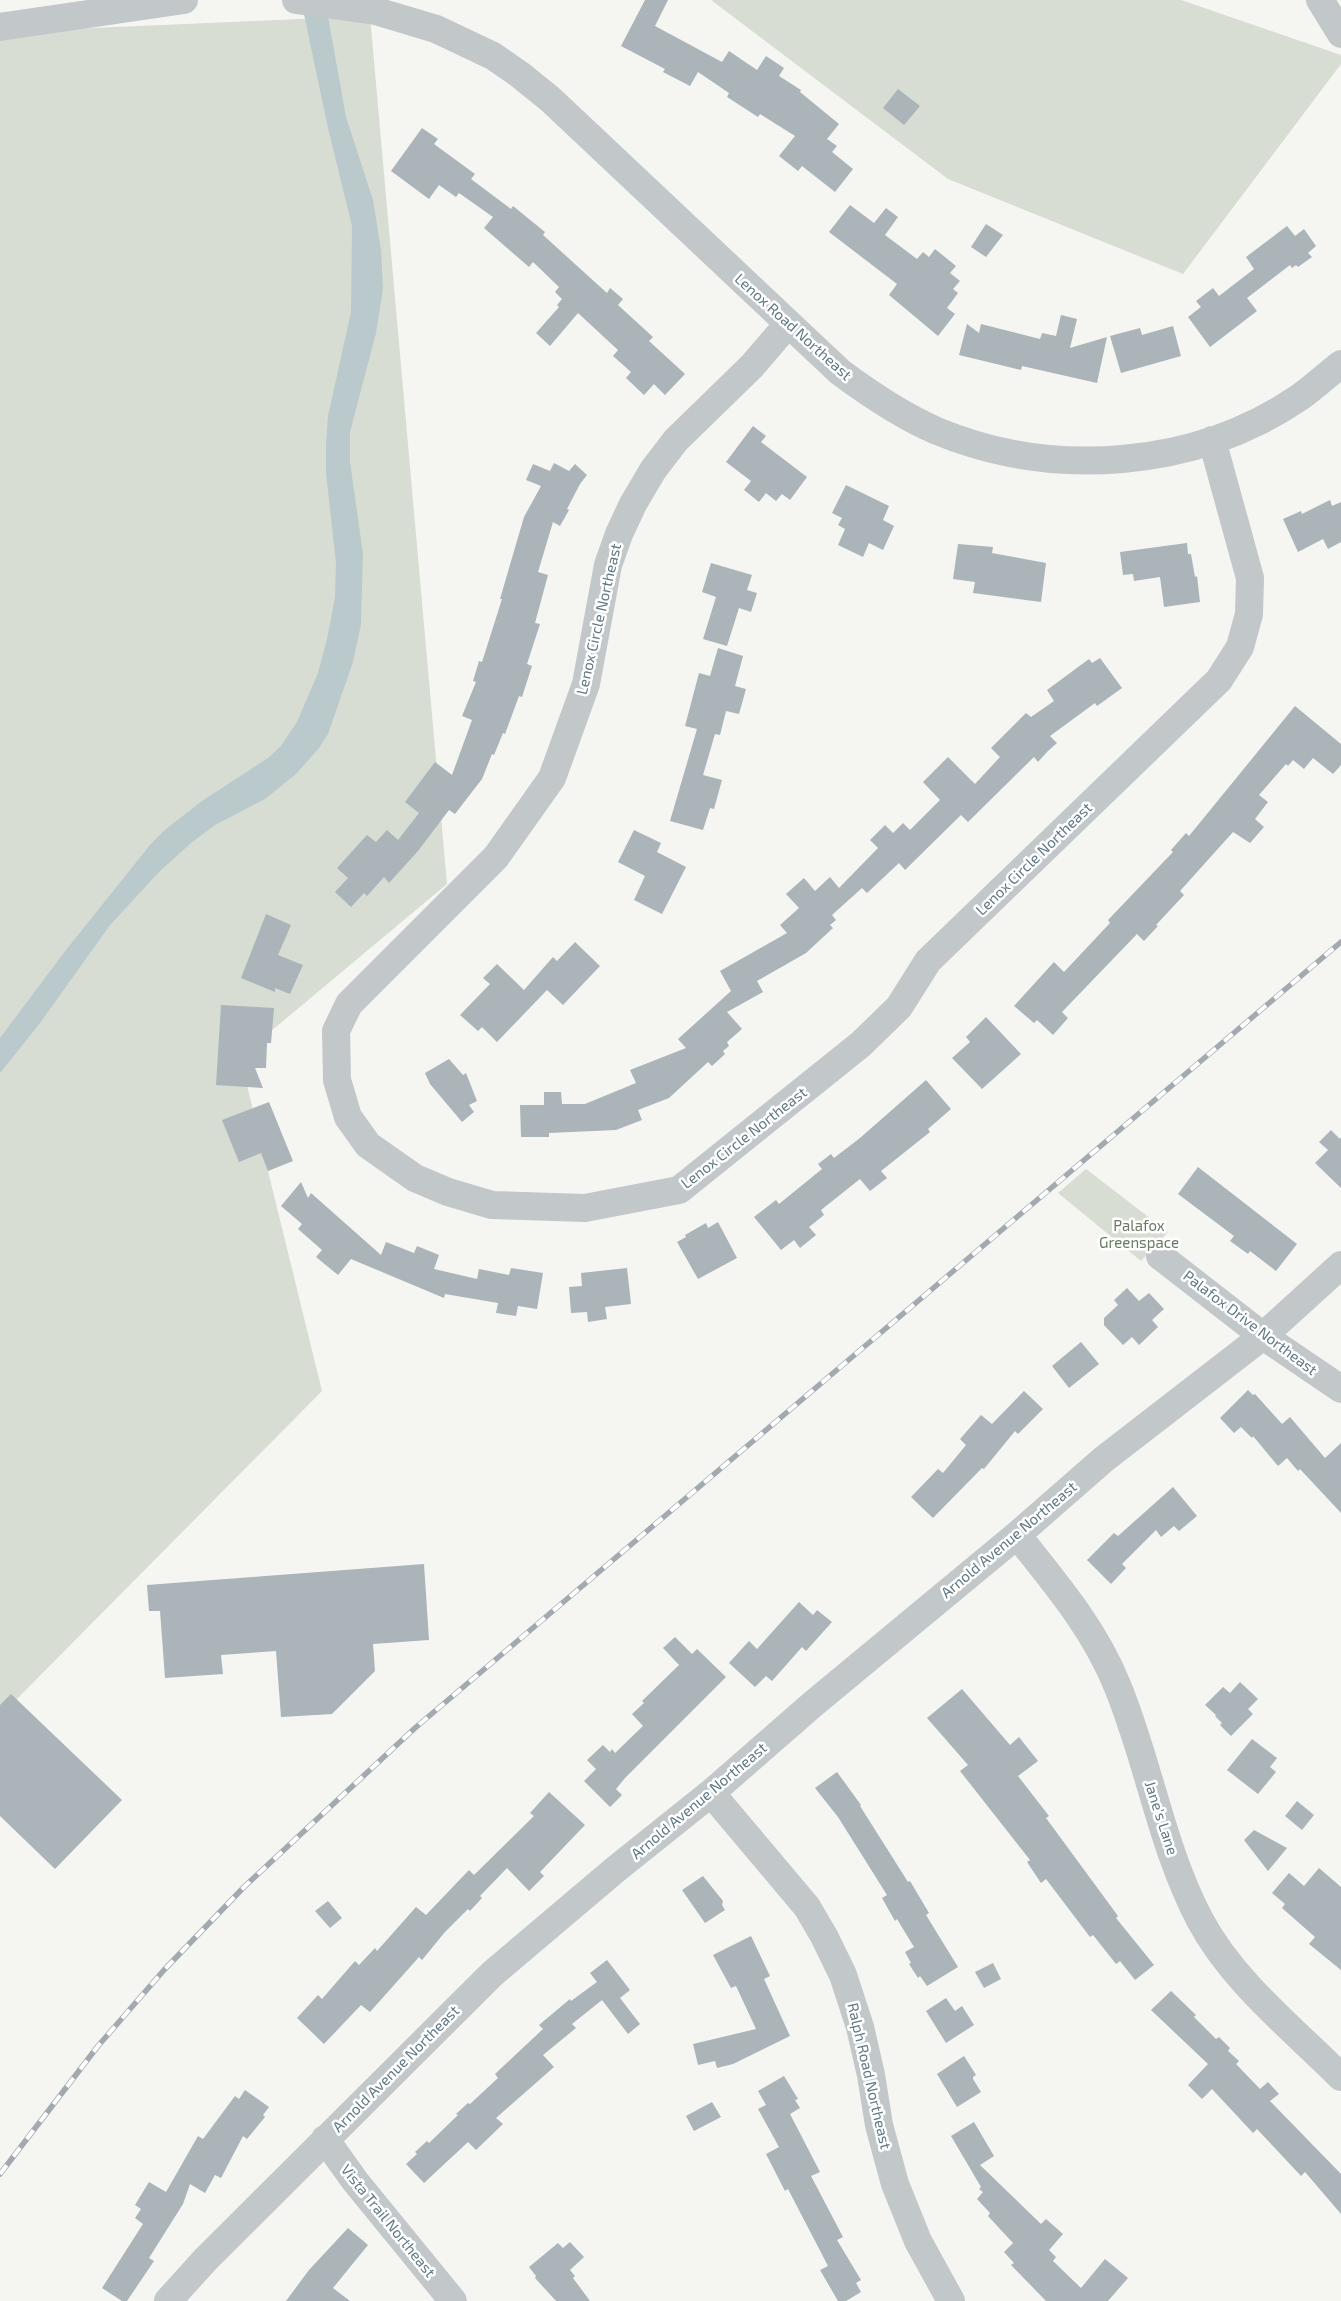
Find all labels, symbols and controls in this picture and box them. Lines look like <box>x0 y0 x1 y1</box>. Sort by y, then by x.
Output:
street label: Lenox Road Northeast <box>731 270 855 384</box>
street label: Lenox Circle Northeast <box>573 542 625 696</box>
street label: Lenox Circle Northeast <box>972 799 1096 919</box>
street label: Lenox Circle Northeast <box>678 1083 810 1193</box>
park label: Palafox Greenspace <box>1099 1217 1179 1252</box>
street label: Palafox Drive Northeast <box>1179 1267 1321 1379</box>
street label: Arnold Avenue Northeast <box>937 1478 1081 1602</box>
street label: Arnold Avenue Northeast <box>627 1739 771 1863</box>
street label: Jane's Lane <box>1141 1779 1181 1857</box>
street label: Ralph Road Northeast <box>843 2001 895 2151</box>
street label: Arnold Avenue Northeast <box>329 2002 463 2136</box>
street label: Vista Trail Northeast <box>337 2161 439 2281</box>

